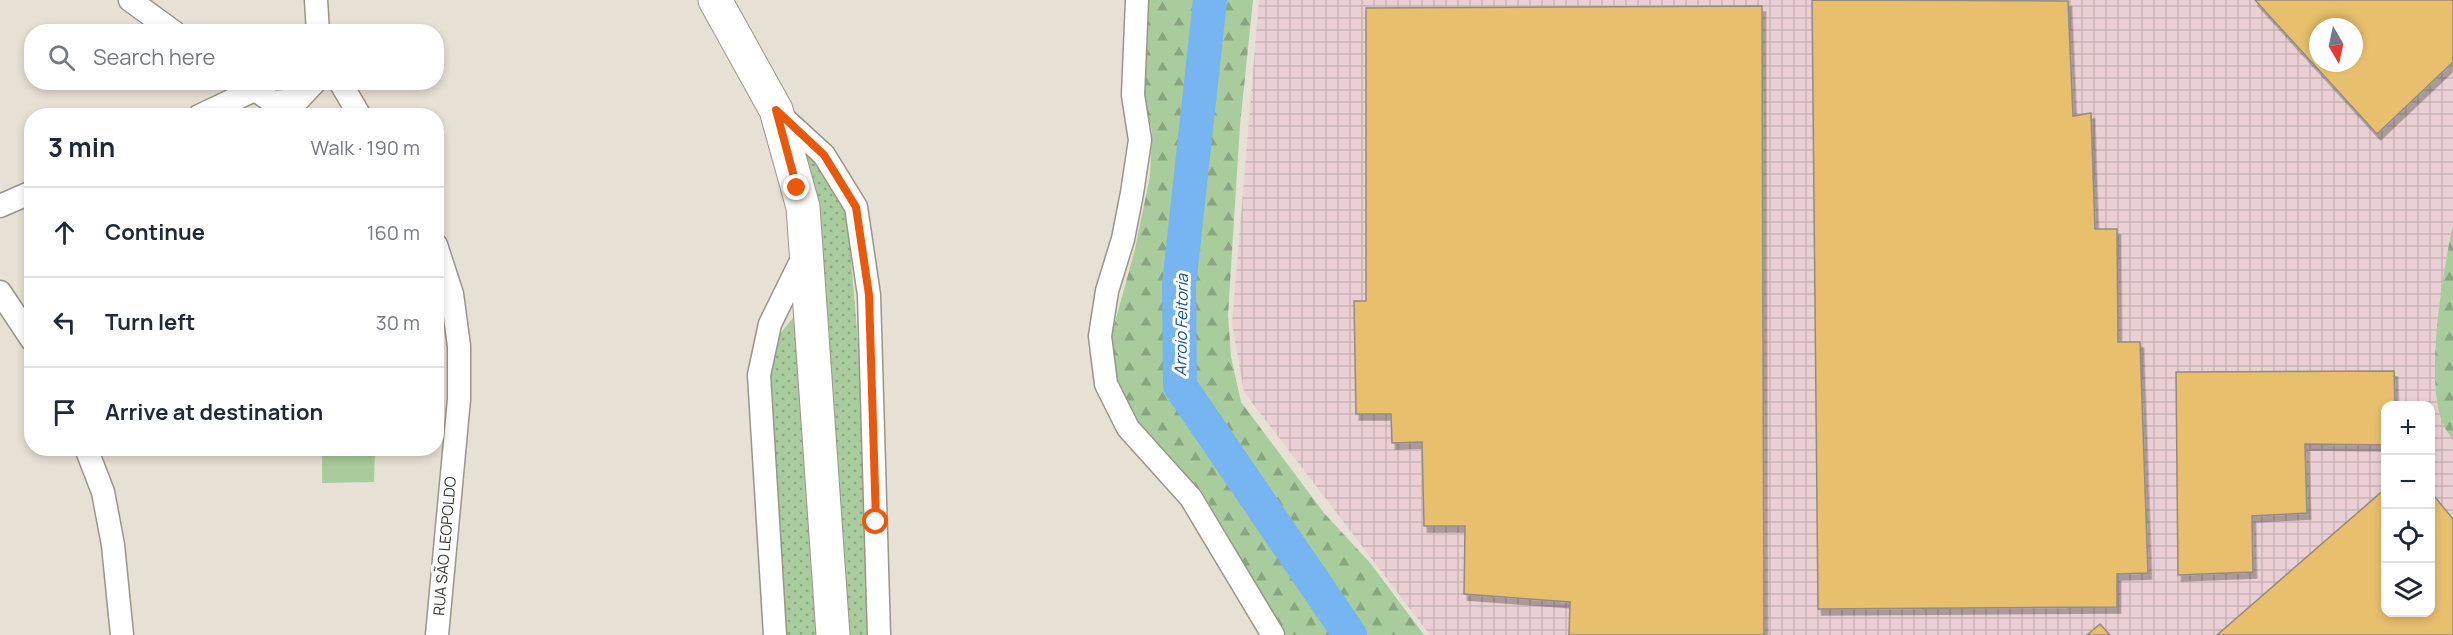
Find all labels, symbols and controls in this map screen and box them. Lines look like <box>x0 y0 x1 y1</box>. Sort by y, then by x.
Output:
north arrow <box>2309 18 2363 72</box>
search box <box>24 24 444 90</box>
icon: search <box>45 41 78 74</box>
text: Search here <box>93 42 215 72</box>
text: 3 min <box>48 129 115 165</box>
text: Walk · 190 m <box>311 134 420 161</box>
route end <box>783 174 809 200</box>
icon: ahead <box>48 216 81 249</box>
text: Continue <box>105 217 205 247</box>
text: 160 m <box>367 219 420 246</box>
water label: Arroio Feitoria <box>1169 273 1193 376</box>
icon: left <box>48 306 81 339</box>
text: Turn left <box>105 307 195 337</box>
text: 30 m <box>376 309 420 336</box>
icon: arrive <box>48 396 81 429</box>
text: Arrive at destination <box>105 397 323 427</box>
map controls <box>2381 401 2435 617</box>
button: + <box>2381 401 2435 455</box>
button: − <box>2381 455 2435 509</box>
street label: RUA SÃO LEOPOLDO <box>428 475 461 616</box>
route start <box>862 508 888 534</box>
button: locate <box>2381 509 2435 563</box>
button: layers <box>2381 563 2435 617</box>

